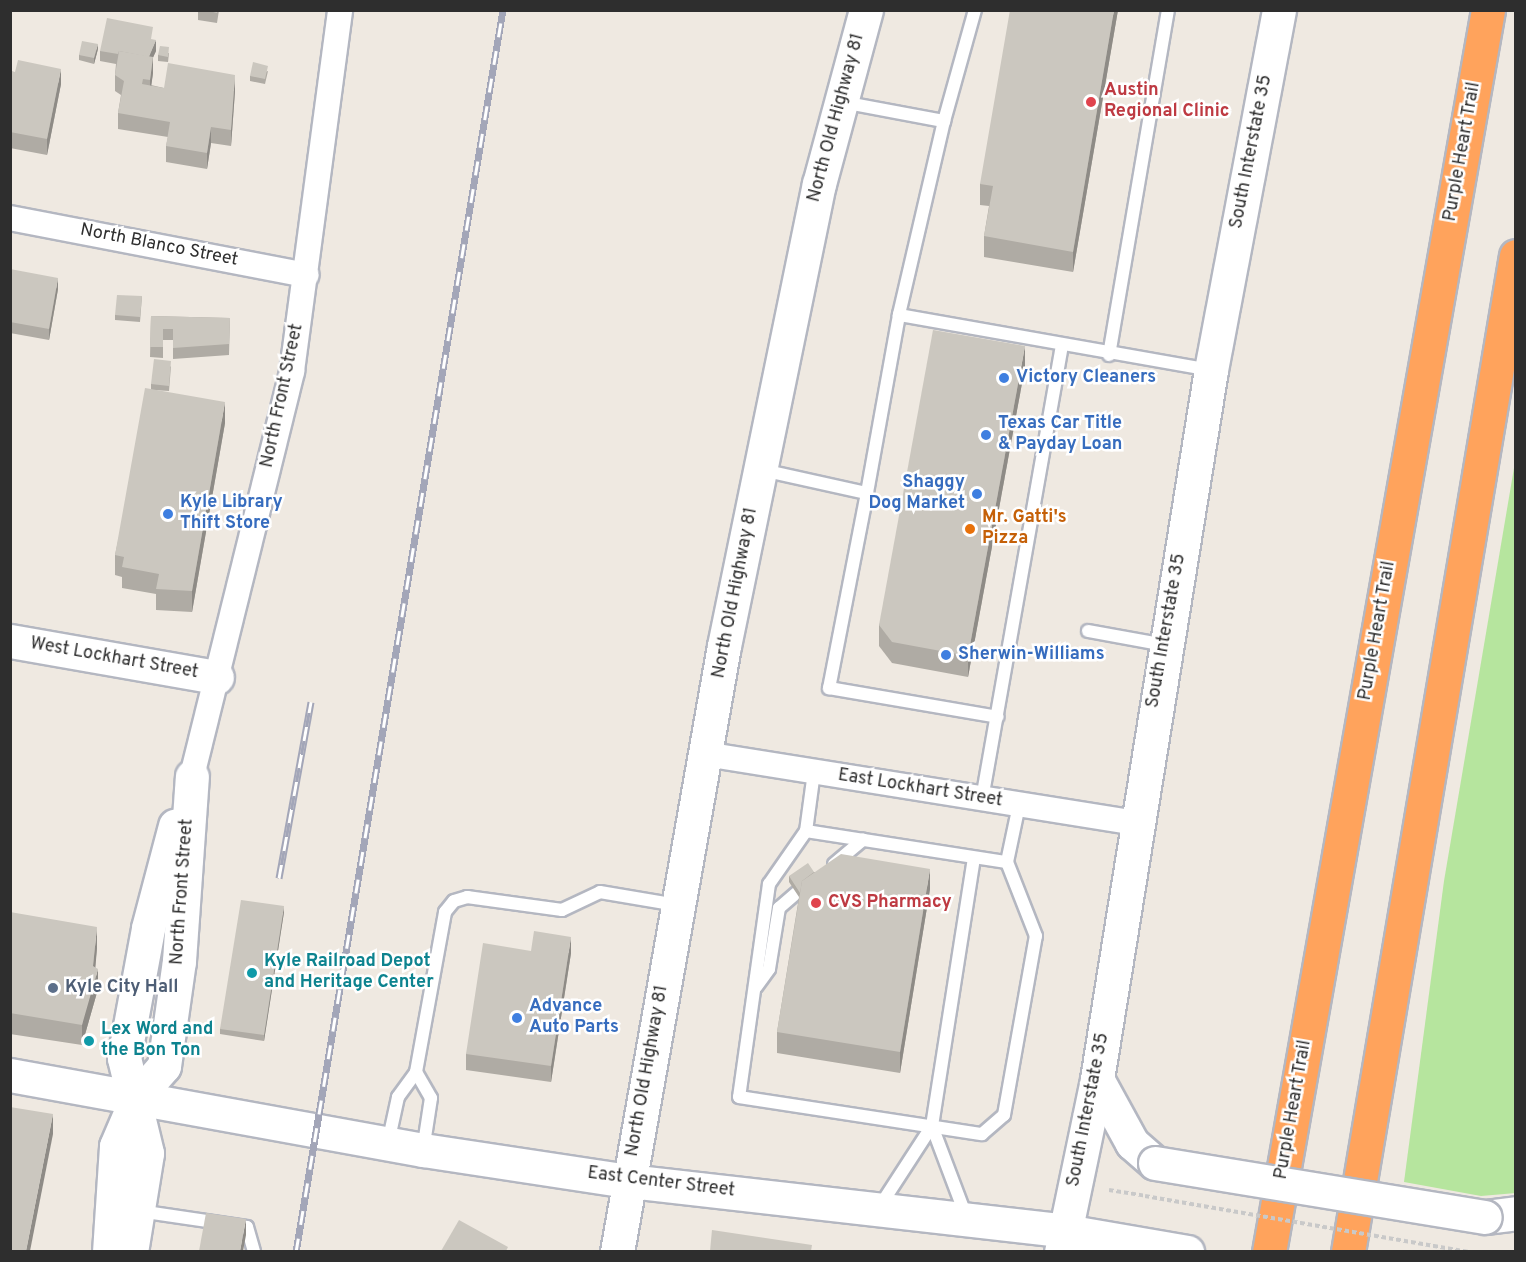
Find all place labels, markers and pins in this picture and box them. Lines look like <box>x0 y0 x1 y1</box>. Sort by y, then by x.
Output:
place label: Austin Regional Clinic <box>1104 81 1229 124</box>
marker: Austin Regional Clinic <box>1082 93 1100 111</box>
place label: Victory Cleaners <box>1016 367 1156 389</box>
marker: Victory Cleaners <box>997 371 1011 385</box>
place label: Texas Car Title & Payday Loan <box>998 414 1123 456</box>
marker: Texas Car Title & Payday Loan <box>979 428 993 442</box>
place label: Shaggy Dog Market <box>869 473 965 516</box>
marker: Shaggy Dog Market <box>970 487 984 501</box>
place label: Kyle Library Thift Store <box>180 493 283 536</box>
marker: Kyle Library Thift Store <box>161 507 175 521</box>
place label: Mr. Gatti's Pizza <box>982 508 1067 550</box>
marker: Mr. Gatti's Pizza <box>963 522 977 536</box>
place label: Sherwin-Williams <box>958 644 1105 666</box>
marker: Sherwin-Williams <box>939 648 953 662</box>
place label: CVS Pharmacy <box>828 892 952 914</box>
marker: CVS Pharmacy <box>809 896 823 910</box>
place label: Kyle Railroad Depot and Heritage Center <box>264 952 434 994</box>
marker: Kyle Railroad Depot and Heritage Center <box>245 966 259 980</box>
place label: Kyle City Hall <box>65 977 178 999</box>
marker: Kyle City Hall <box>46 981 60 995</box>
place label: Advance Auto Parts <box>529 997 619 1040</box>
marker: Advance Auto Parts <box>510 1011 524 1025</box>
place label: Lex Word and the Bon Ton <box>101 1020 213 1062</box>
marker: Lex Word and the Bon Ton <box>82 1034 96 1048</box>

